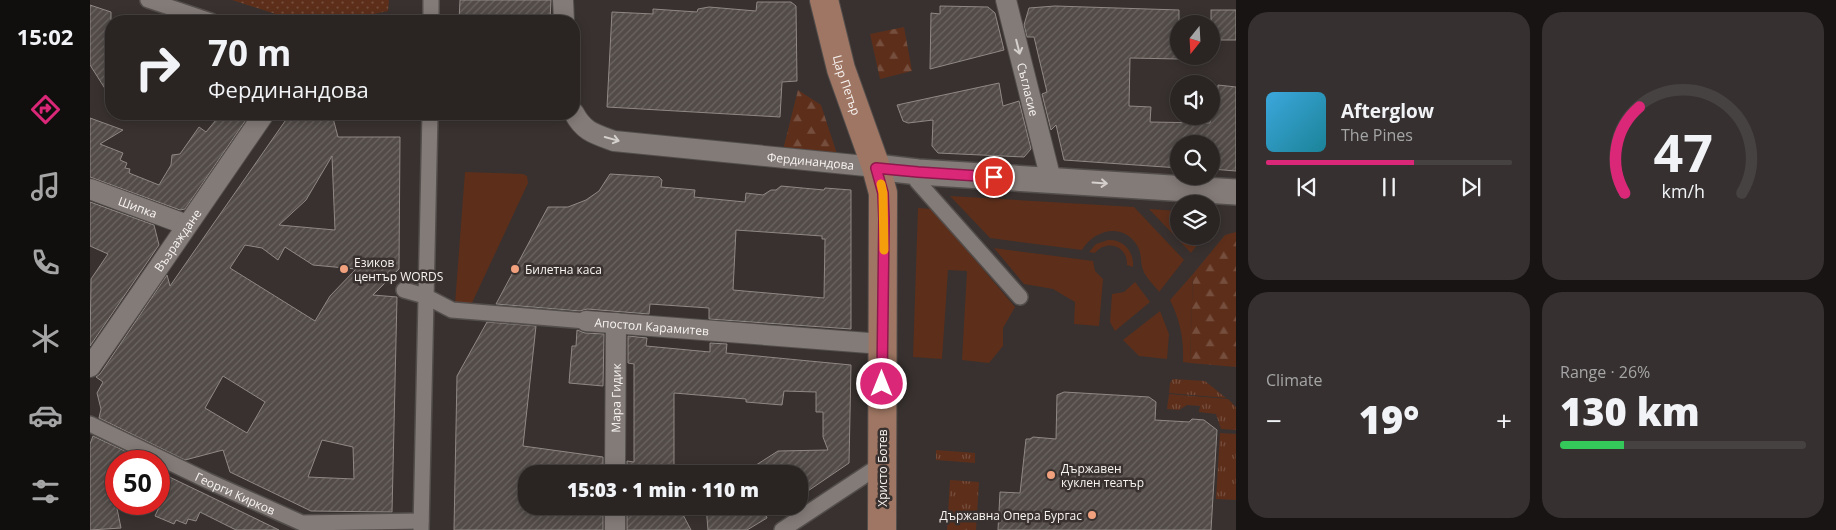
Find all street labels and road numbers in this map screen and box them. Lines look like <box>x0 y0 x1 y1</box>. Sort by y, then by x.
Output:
street label: Цар Петър <box>829 53 865 117</box>
street label: Съгласие <box>1013 61 1043 118</box>
street label: Фердинандова <box>766 148 855 173</box>
street label: Шипка <box>116 192 160 222</box>
street label: Възраждане <box>150 205 205 275</box>
street label: Апостол Карамитев <box>594 313 710 339</box>
street label: Мара Гидик <box>607 363 624 433</box>
street label: Христо Ботев <box>874 429 891 507</box>
street label: Георги Кирков <box>192 468 278 519</box>

